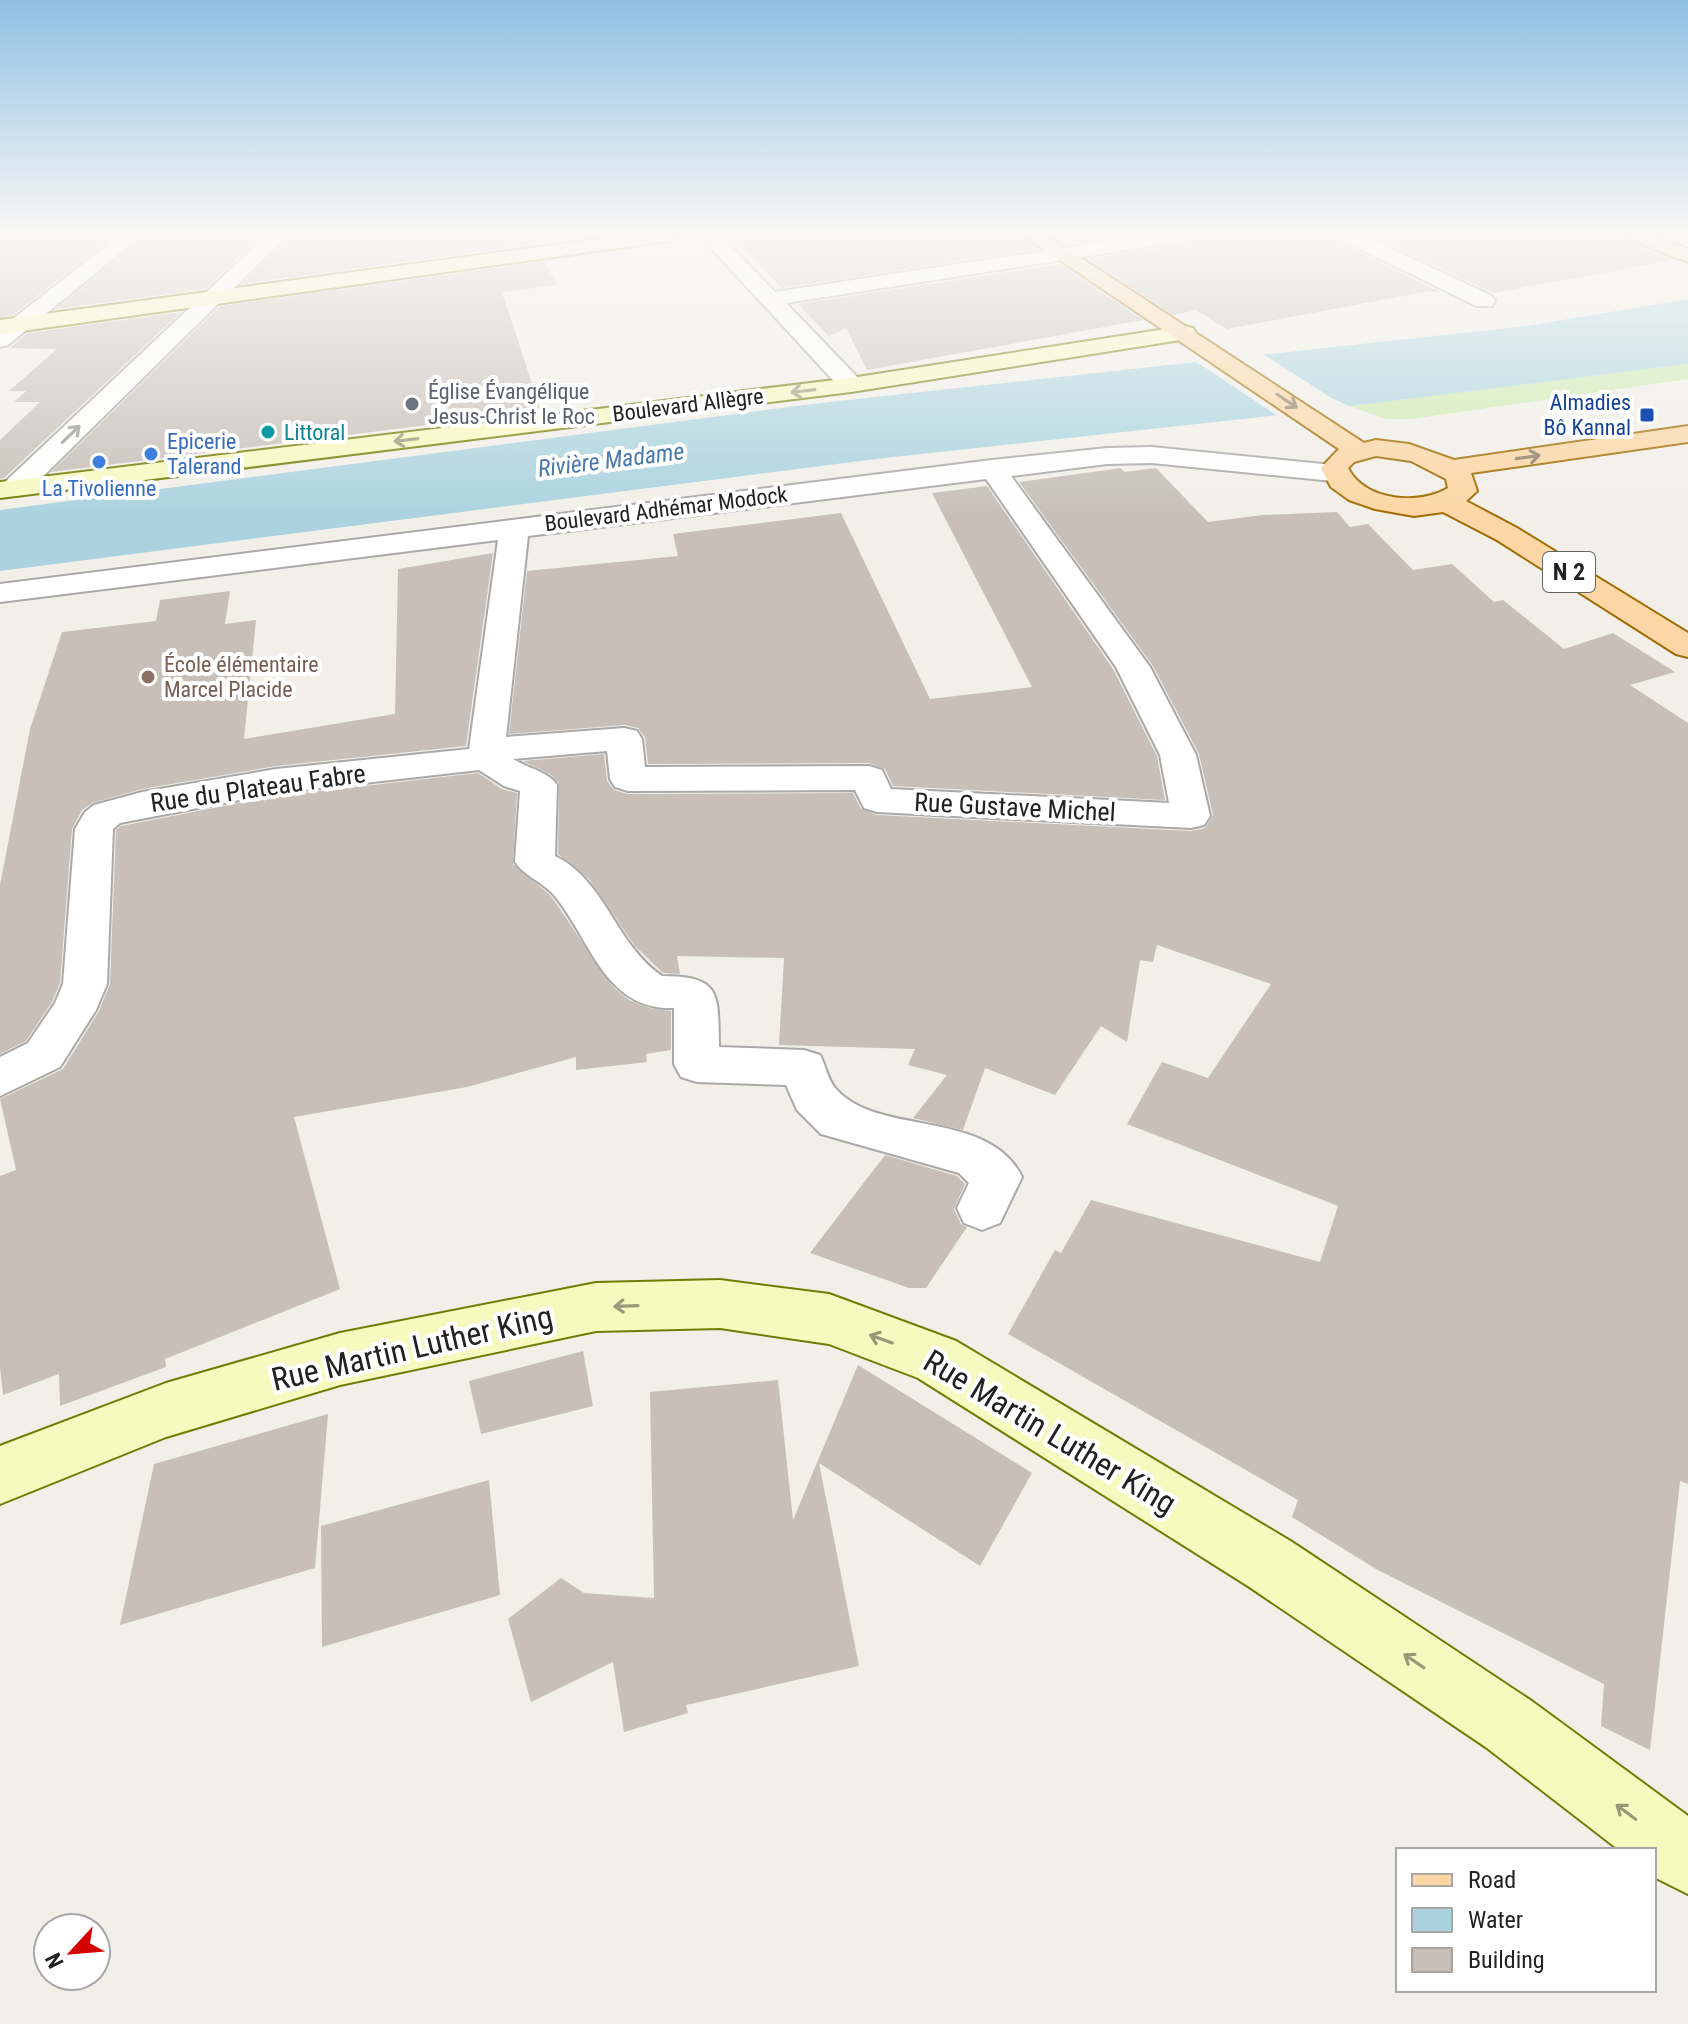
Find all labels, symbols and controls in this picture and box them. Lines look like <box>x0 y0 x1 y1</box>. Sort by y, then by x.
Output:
place label: Église Évangélique Jesus-Christ le Roc <box>428 379 595 429</box>
street label: Boulevard Allègre <box>611 383 765 427</box>
one-way arrow <box>790 383 817 398</box>
place label: Almadies Bô Kannal <box>1543 390 1631 440</box>
one-way arrow <box>1276 393 1298 409</box>
marker: Église Évangélique Jesus-Christ le Roc <box>403 395 421 413</box>
marker: Almadies Bô Kannal <box>1638 406 1656 424</box>
place label: Littoral <box>284 420 345 445</box>
marker: Littoral <box>259 423 277 441</box>
one-way arrow <box>61 425 80 444</box>
place label: Epicerie Talerand <box>167 429 242 479</box>
one-way arrow <box>393 432 420 447</box>
water label: Rivière Madame <box>536 437 686 483</box>
marker: Epicerie Talerand <box>142 445 160 463</box>
one-way arrow <box>1515 449 1540 464</box>
marker: La Tivolienne <box>90 453 108 471</box>
place label: La Tivolienne <box>42 476 156 501</box>
street label: Boulevard Adhémar Modock <box>543 482 789 536</box>
road number: N 2 <box>1543 552 1595 592</box>
place label: École élémentaire Marcel Placide <box>164 652 318 702</box>
marker: École élémentaire Marcel Placide <box>139 668 157 686</box>
street label: Rue du Plateau Fabre <box>149 758 367 818</box>
street label: Rue Gustave Michel <box>914 787 1116 827</box>
street label: Rue Martin Luther King <box>268 1297 556 1399</box>
one-way arrow <box>613 1299 640 1314</box>
one-way arrow <box>869 1331 894 1345</box>
street label: Rue Martin Luther King <box>917 1342 1183 1522</box>
one-way arrow <box>1404 1653 1426 1669</box>
one-way arrow <box>1615 1804 1637 1820</box>
legend <box>1396 1848 1656 1992</box>
text: Road <box>1468 1866 1516 1894</box>
text: Water <box>1468 1906 1523 1934</box>
north arrow <box>32 1912 112 1992</box>
text: Building <box>1468 1946 1545 1974</box>
text: N <box>40 1949 69 1972</box>

